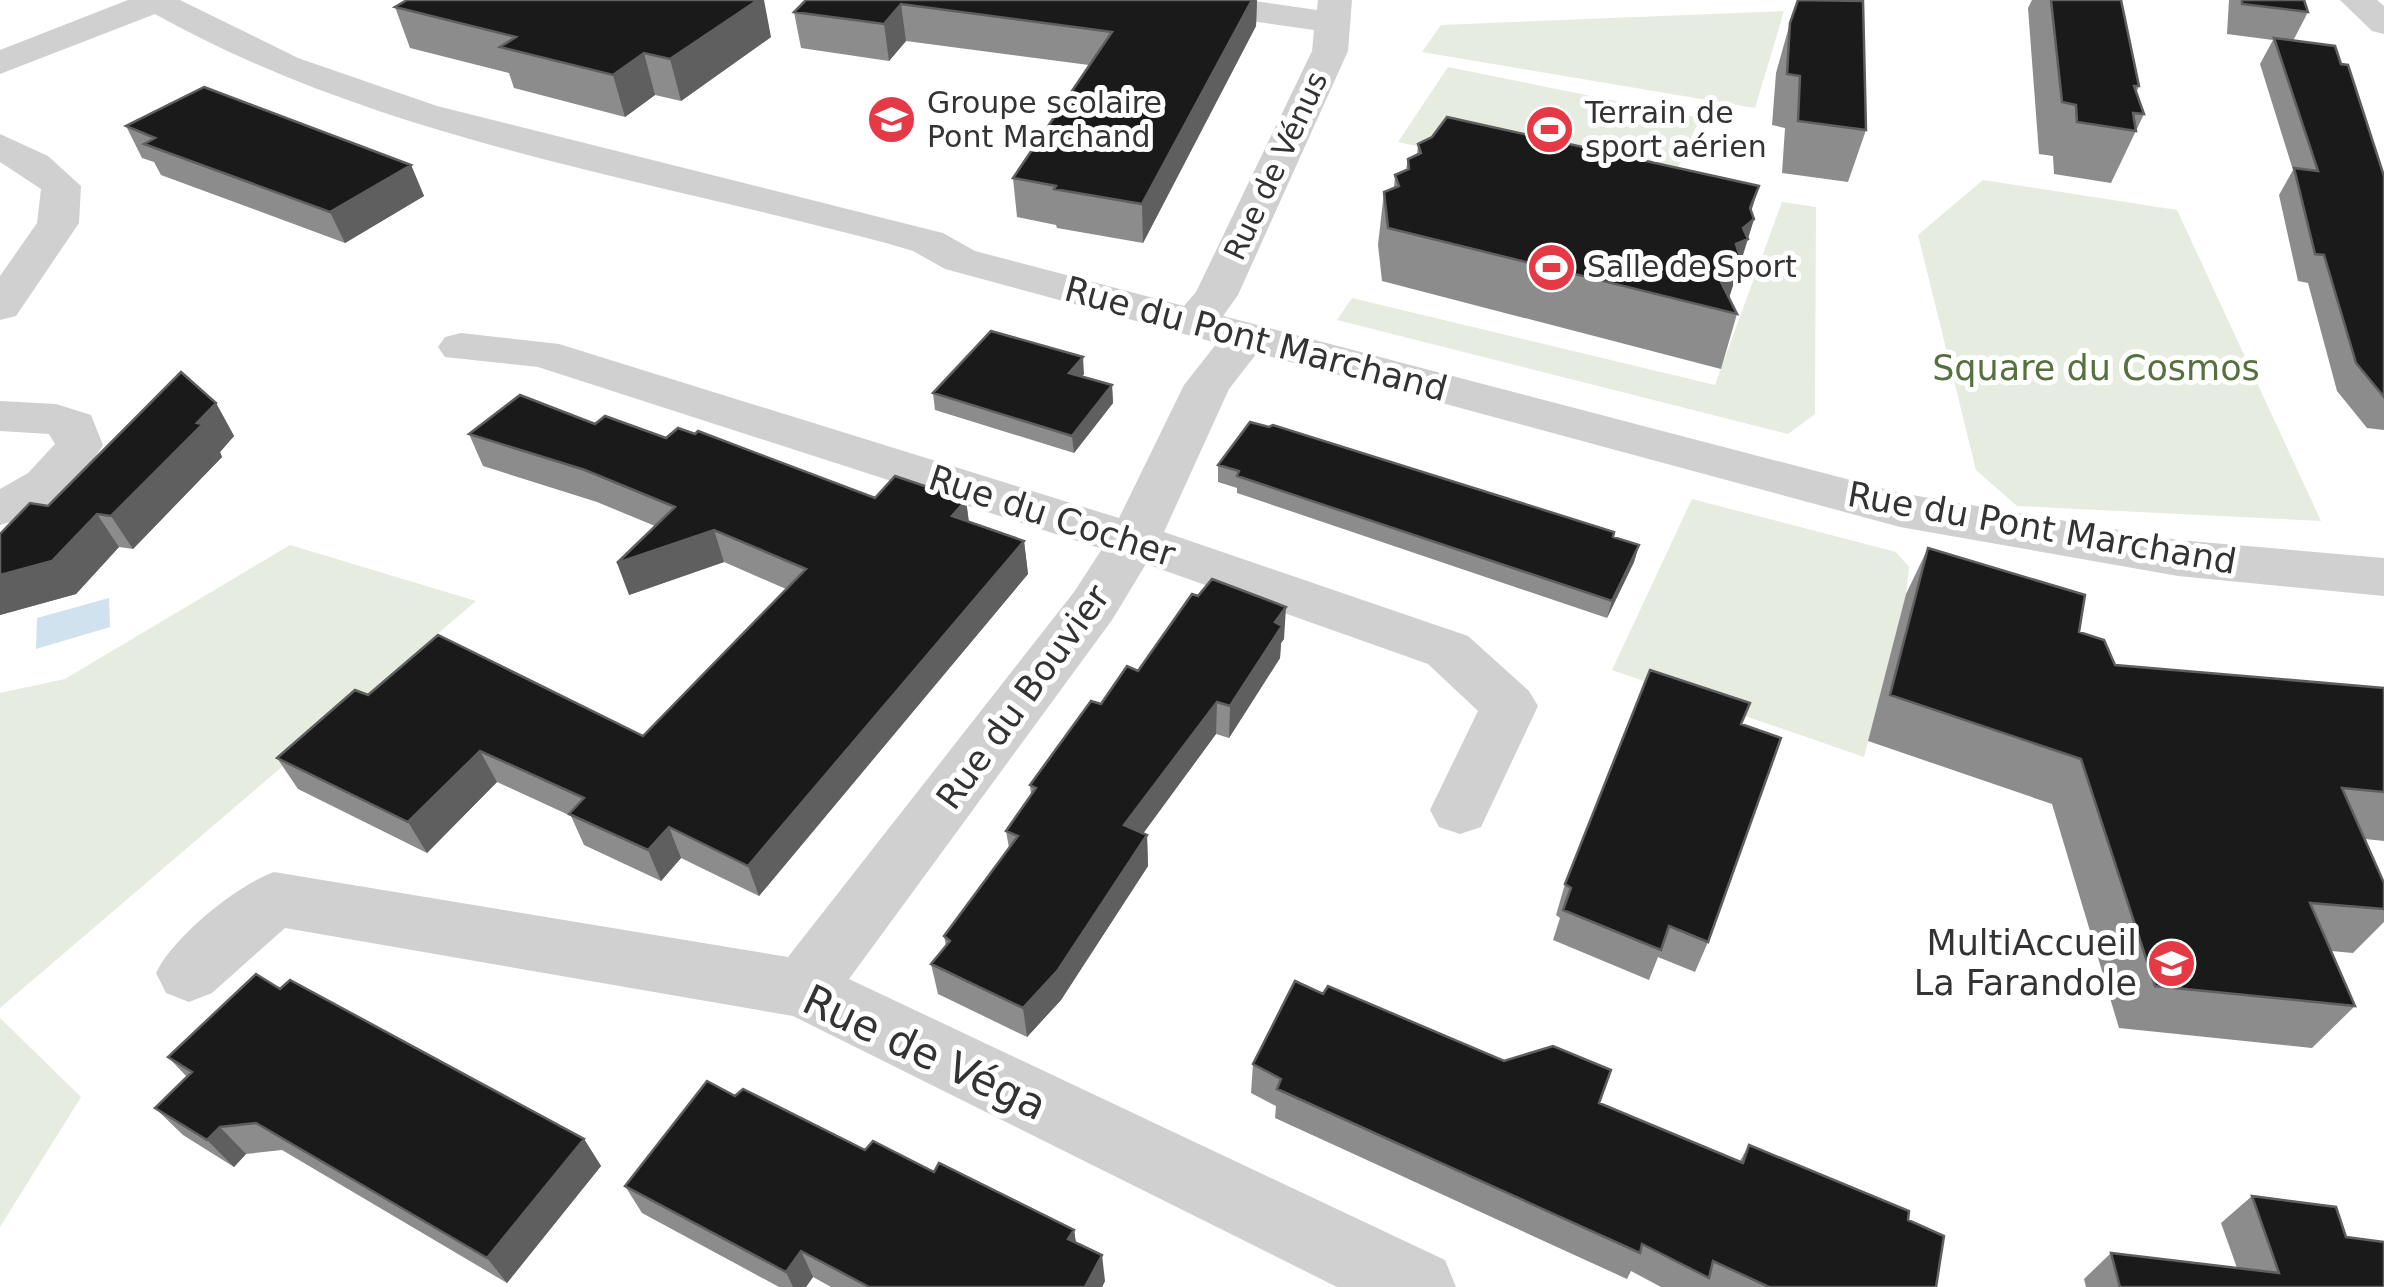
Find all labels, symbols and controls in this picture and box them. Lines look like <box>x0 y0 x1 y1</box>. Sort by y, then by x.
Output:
street label: Rue de Vénus <box>1217 66 1334 266</box>
place label: Groupe scolaire Pont Marchand <box>927 85 1162 154</box>
school or university icon: Groupe scolaire Pont Marchand <box>866 94 918 146</box>
place label: Terrain de sport aérien <box>1584 95 1767 164</box>
sports icon: Terrain de sport aérien <box>1524 104 1576 156</box>
sports icon: Salle de Sport <box>1526 241 1578 293</box>
place label: Salle de Sport <box>1587 249 1797 284</box>
street label: Rue du Pont Marchand <box>1061 269 1451 409</box>
park label: Square du Cosmos <box>1932 348 2260 388</box>
street label: Rue du Cocher <box>924 457 1181 575</box>
street label: Rue du Pont Marchand <box>1845 474 2239 582</box>
street label: Rue du Bouvier <box>928 577 1118 817</box>
place label: MultiAccueil La Farandole <box>1914 923 2137 1003</box>
school or university icon: MultiAccueil La Farandole <box>2146 937 2198 989</box>
street label: Rue de Véga <box>795 975 1054 1130</box>

